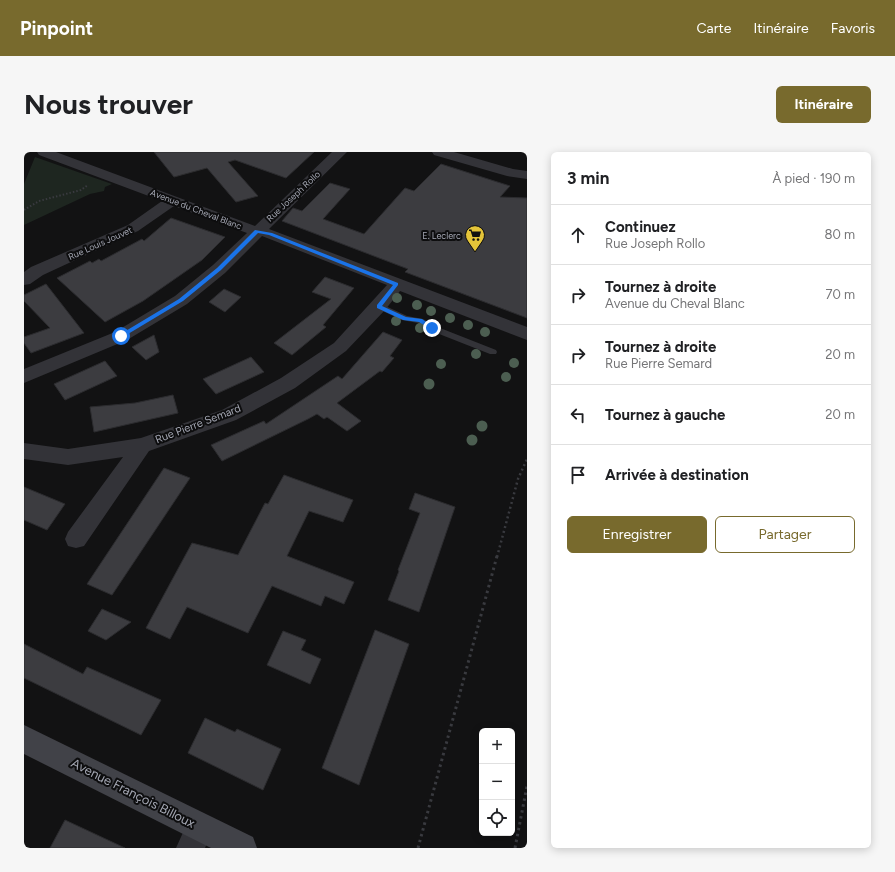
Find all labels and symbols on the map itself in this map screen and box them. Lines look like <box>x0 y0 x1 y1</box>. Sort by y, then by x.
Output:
street label: Rue Joseph Rollo <box>264 168 322 224</box>
street label: Avenue du Cheval Blanc <box>149 187 243 232</box>
street label: Rue Louis Jouvet <box>66 224 134 262</box>
supermarket icon: E. Leclerc <box>464 224 486 252</box>
place label: E. Leclerc <box>422 230 461 241</box>
route end <box>423 319 441 337</box>
route start <box>112 327 130 345</box>
street label: Rue Pierre Semard <box>153 402 243 446</box>
street label: Avenue François Billoux <box>69 755 198 831</box>

